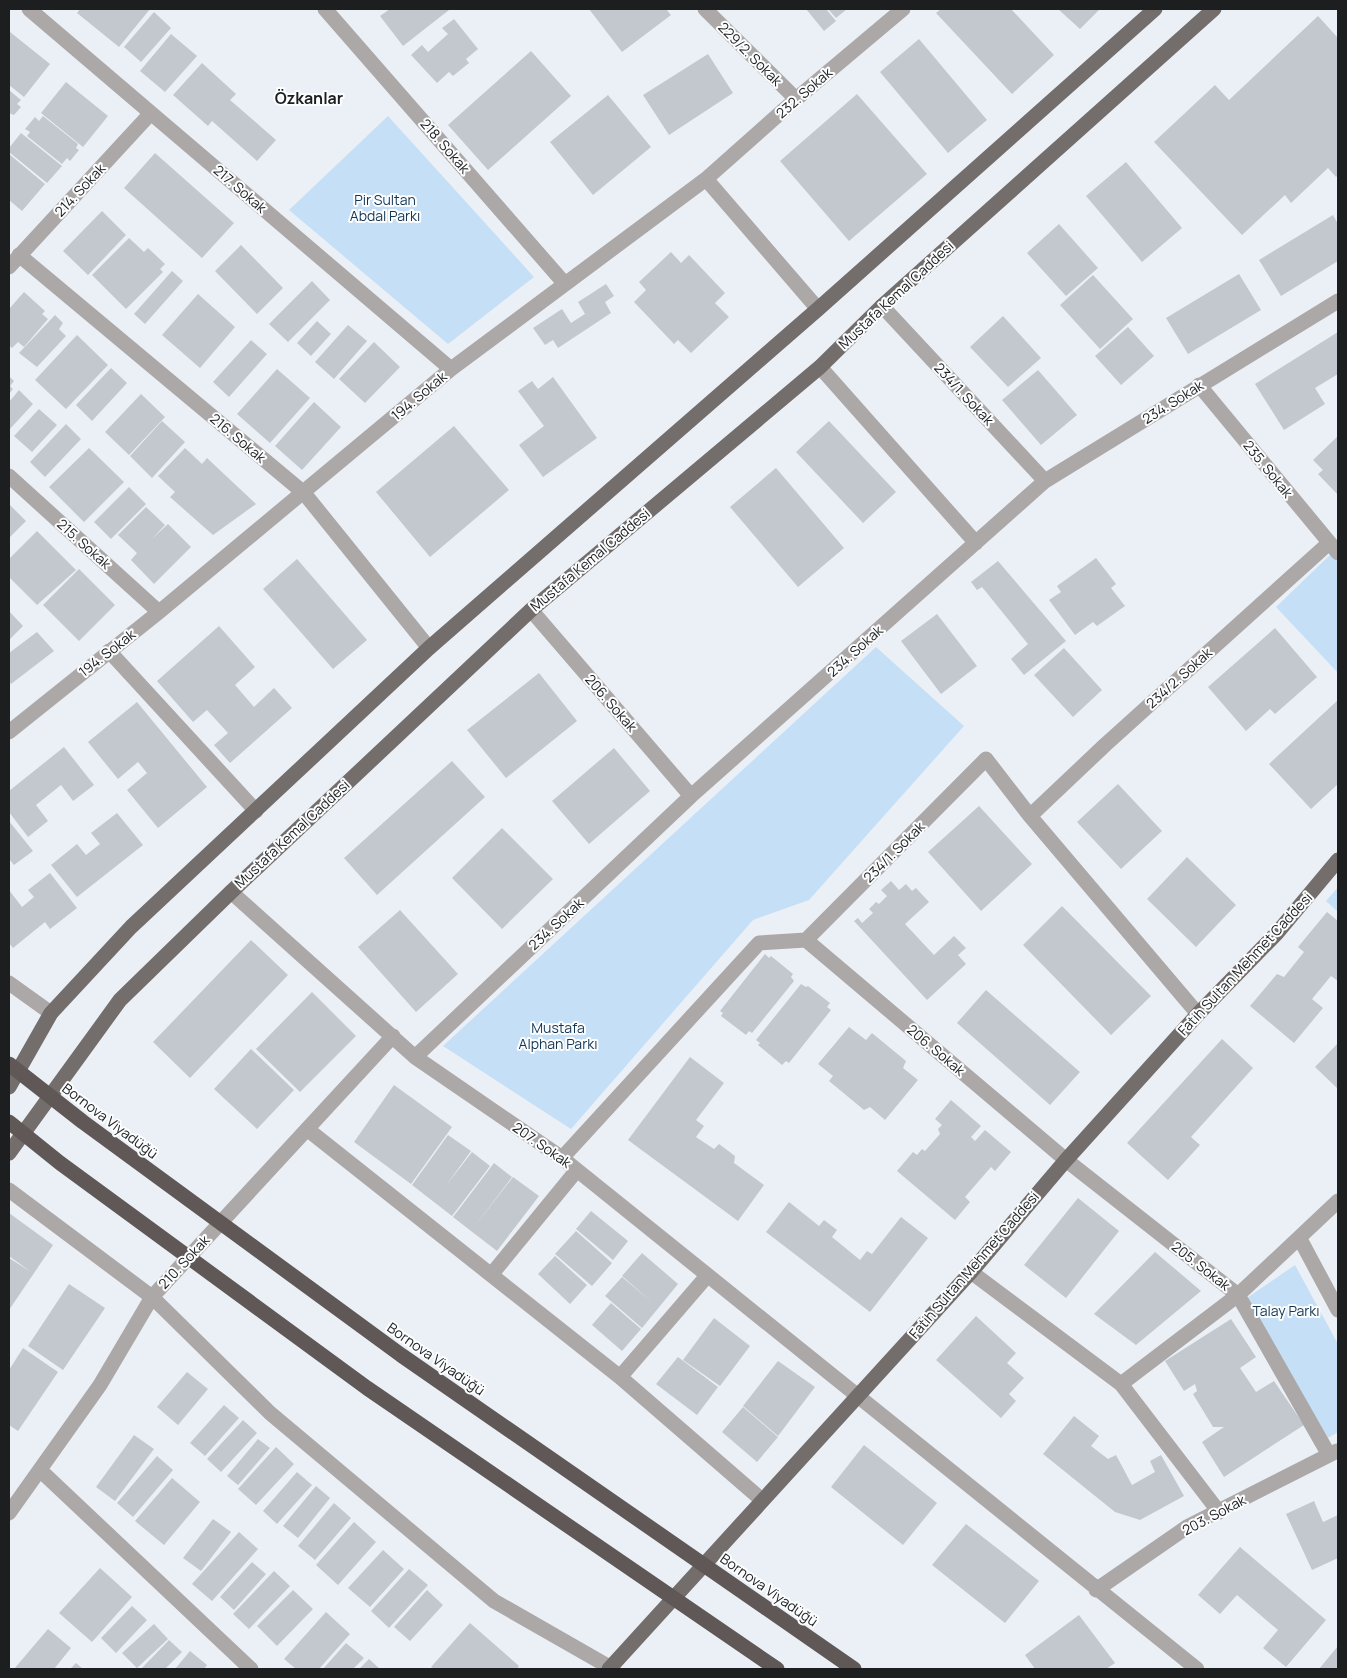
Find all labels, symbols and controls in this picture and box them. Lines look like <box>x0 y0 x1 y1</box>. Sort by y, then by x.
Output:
street label: 229/2. Sokak <box>714 18 787 90</box>
street label: 232. Sokak <box>772 62 837 122</box>
district label: Özkanlar <box>275 87 343 109</box>
street label: 218. Sokak <box>416 114 475 178</box>
street label: 214. Sokak <box>50 158 110 220</box>
street label: 217. Sokak <box>210 160 272 218</box>
park label: Pir Sultan Abdal Parkı <box>350 190 420 225</box>
street label: Mustafa Kemal Caddesi <box>834 236 957 353</box>
street label: 234/1. Sokak <box>930 358 999 430</box>
street label: 194. Sokak <box>387 366 451 424</box>
street label: 234. Sokak <box>1139 375 1208 428</box>
street label: 216. Sokak <box>207 409 271 467</box>
street label: 235. Sokak <box>1239 436 1298 502</box>
street label: Mustafa Kemal Caddesi <box>526 504 654 615</box>
street label: 215. Sokak <box>53 514 116 574</box>
street label: 234. Sokak <box>823 620 887 681</box>
street label: 194. Sokak <box>74 624 140 681</box>
street label: 234/2. Sokak <box>1142 642 1216 712</box>
street label: 206. Sokak <box>581 670 642 736</box>
street label: Mustafa Kemal Caddesi <box>230 775 353 892</box>
street label: 234/1. Sokak <box>859 816 929 886</box>
street label: Fatih Sultan Mehmet Caddesi <box>1173 888 1316 1039</box>
street label: 234. Sokak <box>524 893 588 954</box>
park label: Mustafa Alphan Parkı <box>519 1018 597 1053</box>
street label: 206. Sokak <box>903 1020 970 1080</box>
street label: Bornova Viyadüğü <box>59 1078 162 1163</box>
street label: 207. Sokak <box>509 1117 576 1172</box>
street label: Fatih Sultan Mehmet Caddesi <box>904 1187 1043 1342</box>
street label: 210. Sokak <box>154 1230 214 1293</box>
street label: 205. Sokak <box>1168 1237 1235 1295</box>
park label: Talay Parkı <box>1252 1301 1320 1320</box>
street label: Bornova Viyadüğü <box>384 1318 489 1399</box>
street label: 203. Sokak <box>1179 1489 1250 1539</box>
street label: Bornova Viyadüğü <box>717 1549 822 1630</box>

